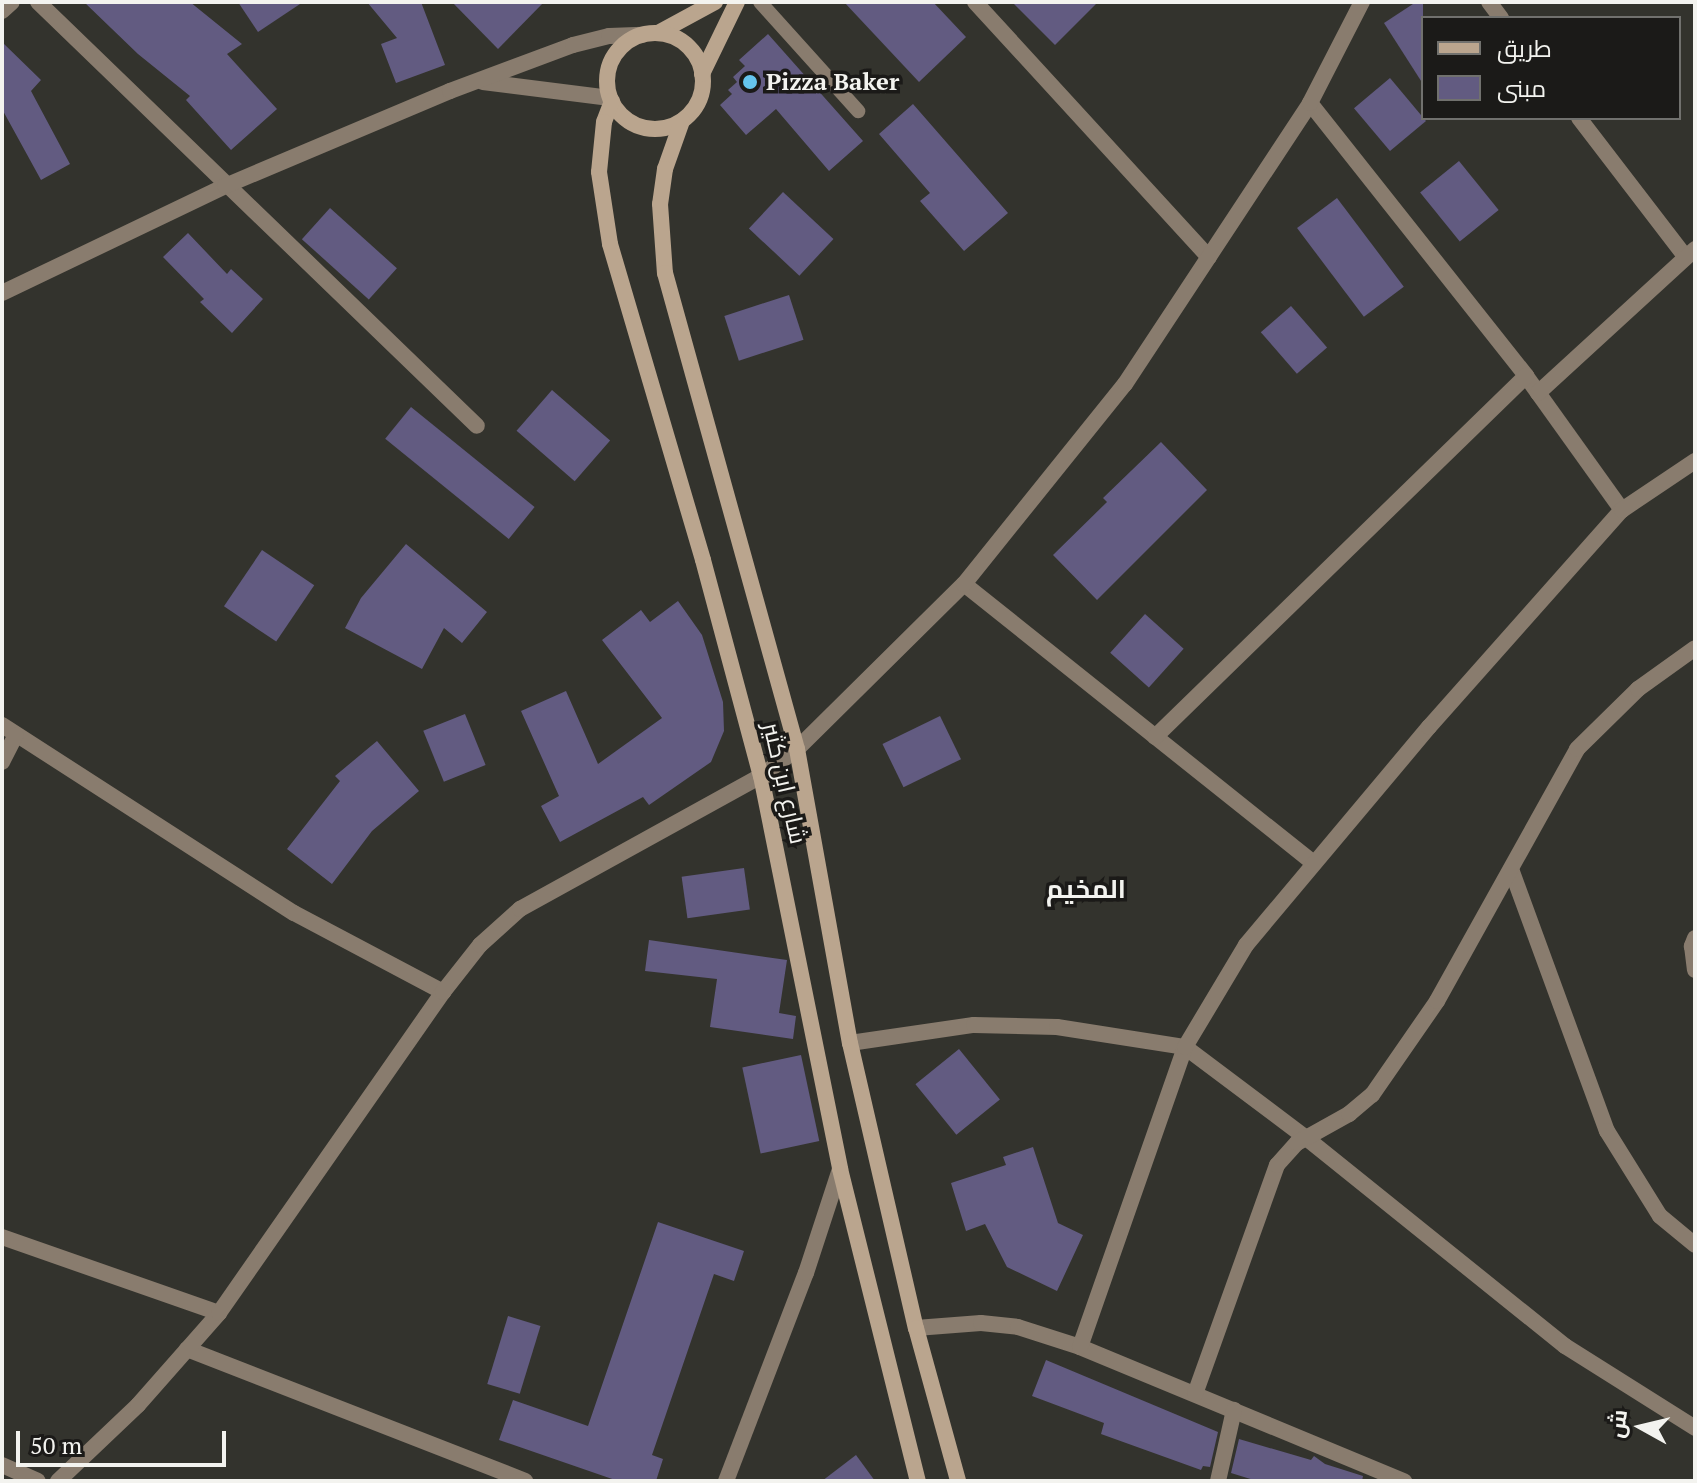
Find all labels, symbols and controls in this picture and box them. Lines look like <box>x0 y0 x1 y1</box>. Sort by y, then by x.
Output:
legend <box>1421 16 1681 120</box>
text: طريق <box>1497 32 1552 64</box>
place label: Pizza Baker <box>766 68 899 96</box>
text: مبنى <box>1497 72 1546 104</box>
marker: Pizza Baker <box>741 73 759 91</box>
street label: شارع ابن كثير <box>757 719 813 847</box>
district label: المخيم <box>1046 873 1126 905</box>
north arrow <box>1601 1387 1681 1467</box>
text: ش <box>1600 1408 1633 1440</box>
scale bar <box>20 1415 230 1465</box>
text: 50 m <box>30 1429 82 1461</box>

